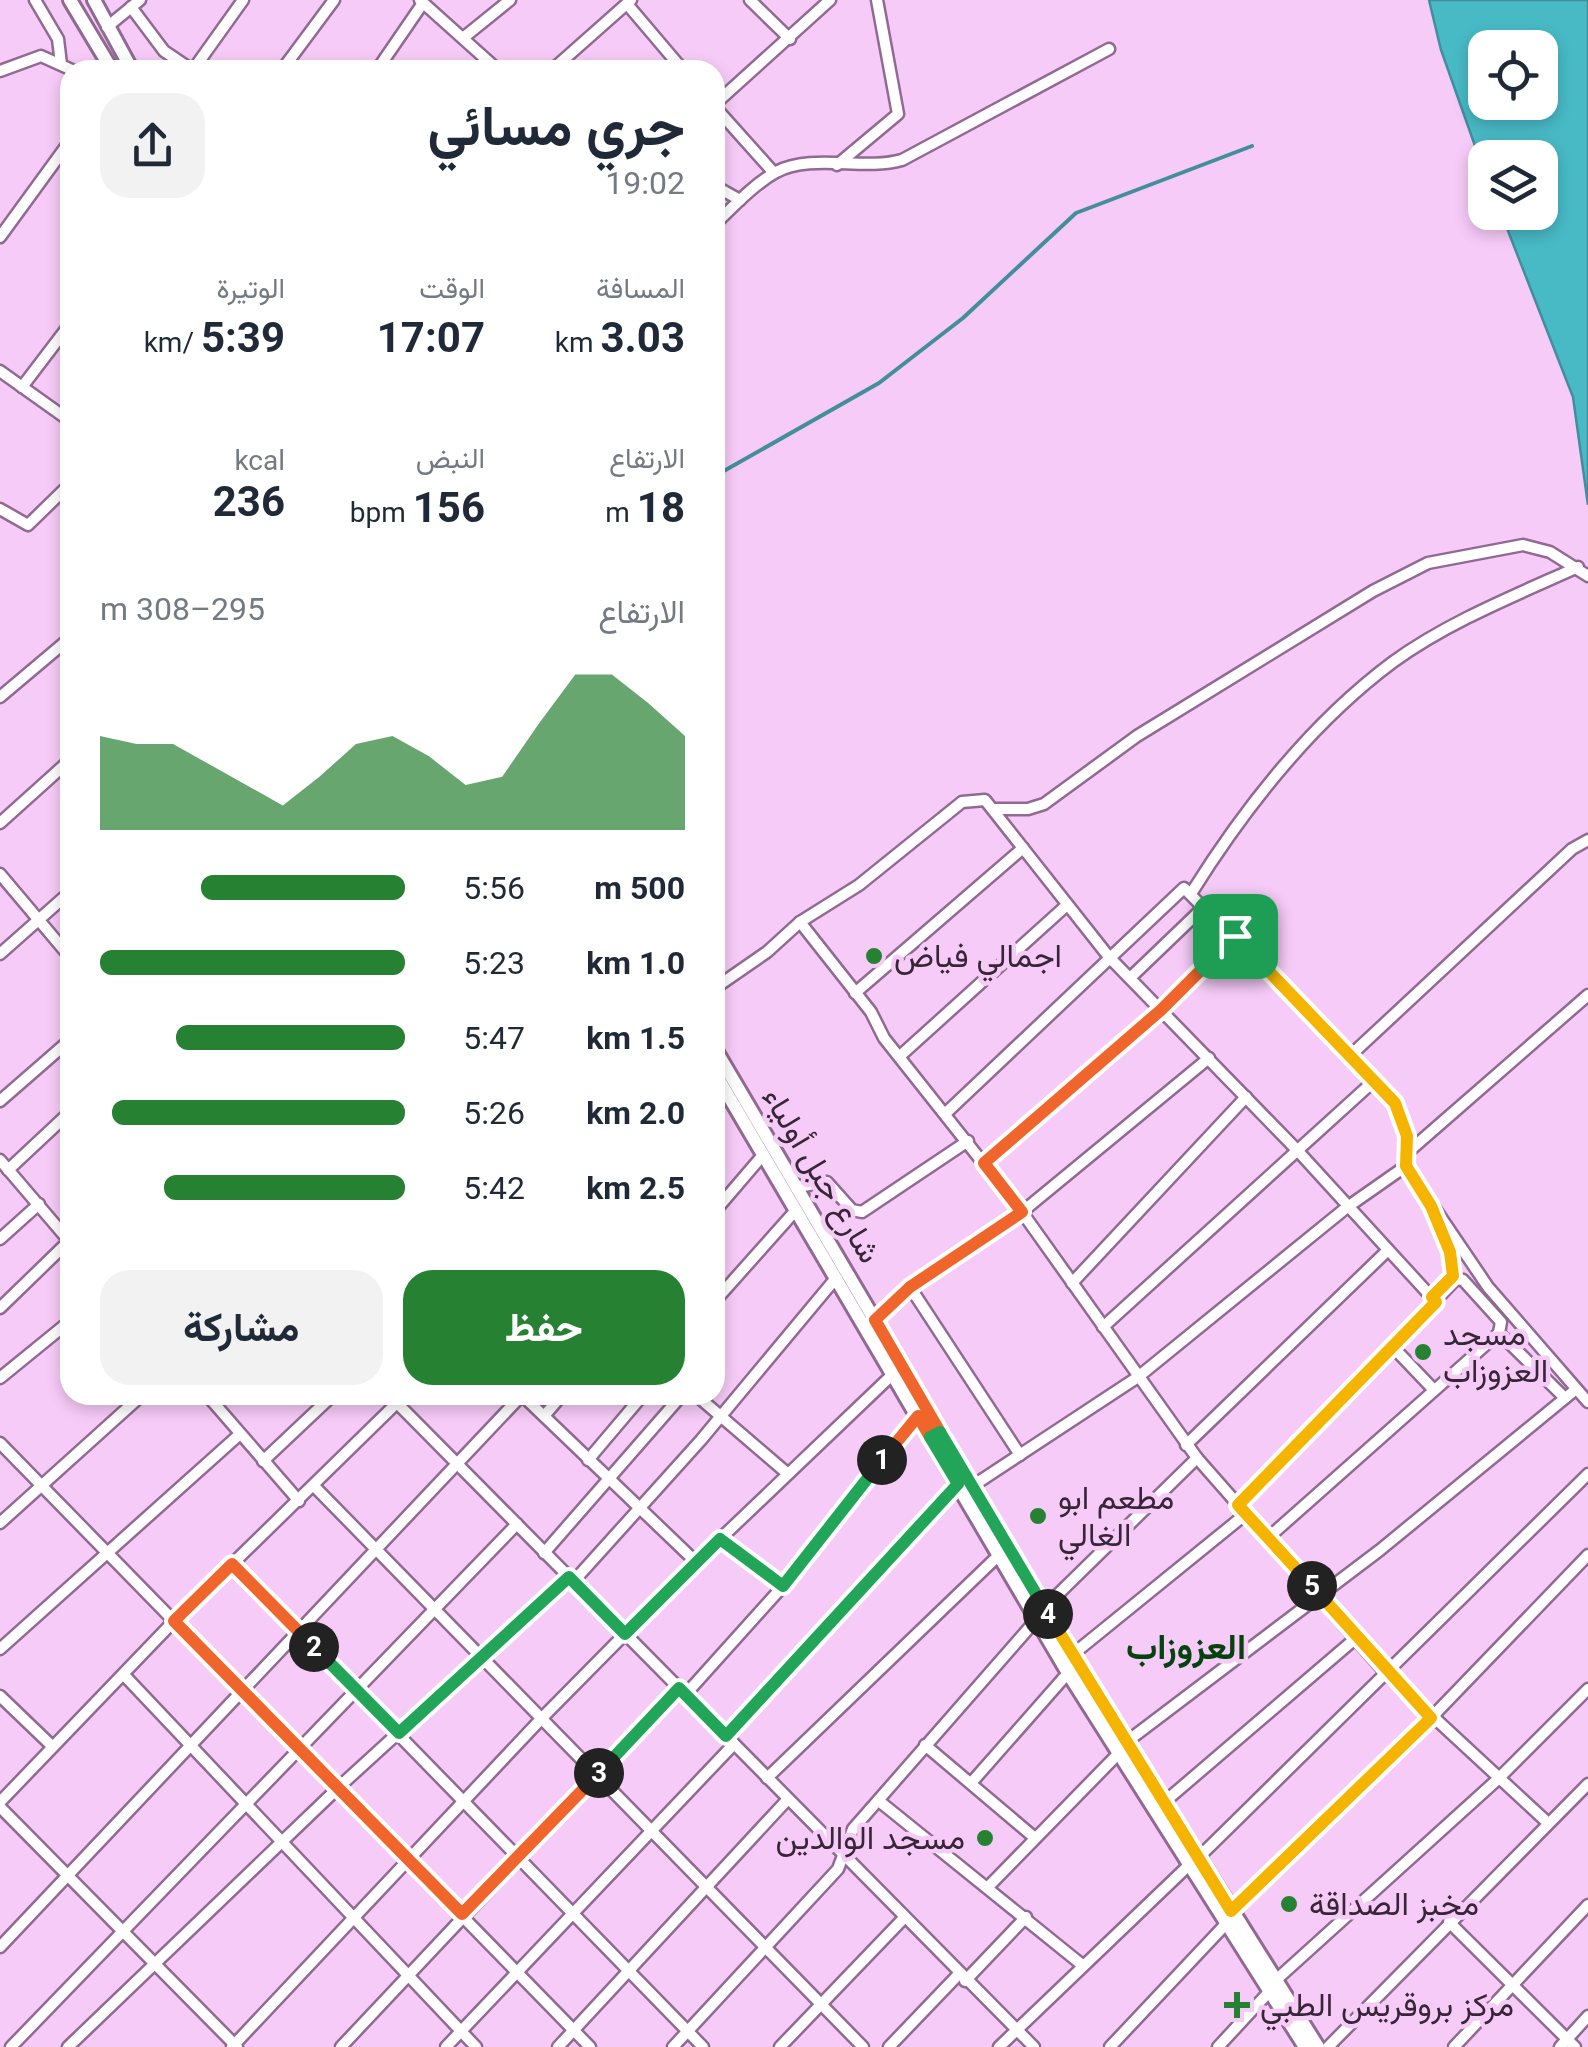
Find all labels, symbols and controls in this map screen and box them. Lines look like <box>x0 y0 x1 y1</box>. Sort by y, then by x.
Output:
map controls <box>1468 30 1558 230</box>
button: locate <box>1468 30 1558 120</box>
button: share <box>100 93 205 198</box>
text: جري مسائي <box>427 94 685 158</box>
button: layers <box>1468 140 1558 230</box>
text: 19:02 <box>605 164 685 202</box>
text: الوتيرة <box>217 272 285 305</box>
text: الوقت <box>419 272 485 305</box>
text: المسافة <box>596 272 685 305</box>
text: 5:39 <box>201 313 285 362</box>
text: 17:07 <box>377 313 485 362</box>
text: 3.03 <box>601 313 685 362</box>
text: /km <box>144 326 201 359</box>
text: km <box>555 326 601 359</box>
text: النبض <box>416 442 485 475</box>
text: الارتفاع <box>609 442 685 475</box>
text: kcal <box>234 444 285 477</box>
text: 236 <box>213 477 285 526</box>
text: 156 <box>413 483 485 532</box>
text: 18 <box>637 483 685 532</box>
text: bpm <box>350 496 413 529</box>
text: m <box>605 496 637 529</box>
text: 295–308 m <box>100 590 265 628</box>
text: الارتفاع <box>598 593 685 631</box>
text: 5:56 <box>463 869 525 907</box>
text: 500 m <box>594 869 685 907</box>
pin <box>1193 894 1278 979</box>
icon: arrive <box>1208 909 1263 964</box>
place label: اجمالي فياض <box>894 937 1062 982</box>
text: 5:23 <box>463 944 525 982</box>
text: 1.0 km <box>586 944 685 982</box>
marker: اجمالي فياض <box>863 945 885 967</box>
text: 5:47 <box>463 1019 525 1057</box>
text: 1.5 km <box>586 1019 685 1057</box>
street label: شارع جبل أولياء <box>752 1080 889 1271</box>
text: 5:26 <box>463 1094 525 1132</box>
text: 2.0 km <box>586 1094 685 1132</box>
text: 5:42 <box>463 1169 525 1207</box>
text: 2.5 km <box>586 1169 685 1207</box>
button: مشاركة <box>100 1270 383 1385</box>
button: حفظ <box>403 1270 685 1385</box>
place label: مسجد العزوزاب <box>1443 1315 1548 1391</box>
marker: مسجد العزوزاب <box>1412 1341 1434 1363</box>
pin: 1 <box>857 1435 907 1485</box>
text: 1 <box>874 1443 890 1476</box>
place label: مطعم ابو الغالي <box>1058 1479 1174 1561</box>
marker: مطعم ابو الغالي <box>1027 1505 1049 1527</box>
pin: 5 <box>1287 1561 1337 1611</box>
text: 5 <box>1304 1569 1320 1602</box>
pin: 4 <box>1023 1589 1073 1639</box>
text: 4 <box>1040 1597 1056 1630</box>
pin: 2 <box>289 1622 339 1672</box>
district label: العزوزاب <box>1126 1627 1246 1669</box>
text: 2 <box>306 1630 322 1663</box>
pin: 3 <box>574 1748 624 1798</box>
text: 3 <box>591 1756 607 1789</box>
place label: مسجد الوالدين <box>775 1819 965 1858</box>
marker: مسجد الوالدين <box>974 1827 996 1849</box>
place label: مخبز الصداقة <box>1309 1885 1479 1924</box>
marker: مخبز الصداقة <box>1278 1893 1300 1915</box>
place label: مركز بروقريس الطبي <box>1260 1986 1514 2031</box>
marker: مركز بروقريس الطبي <box>1224 1992 1250 2018</box>

